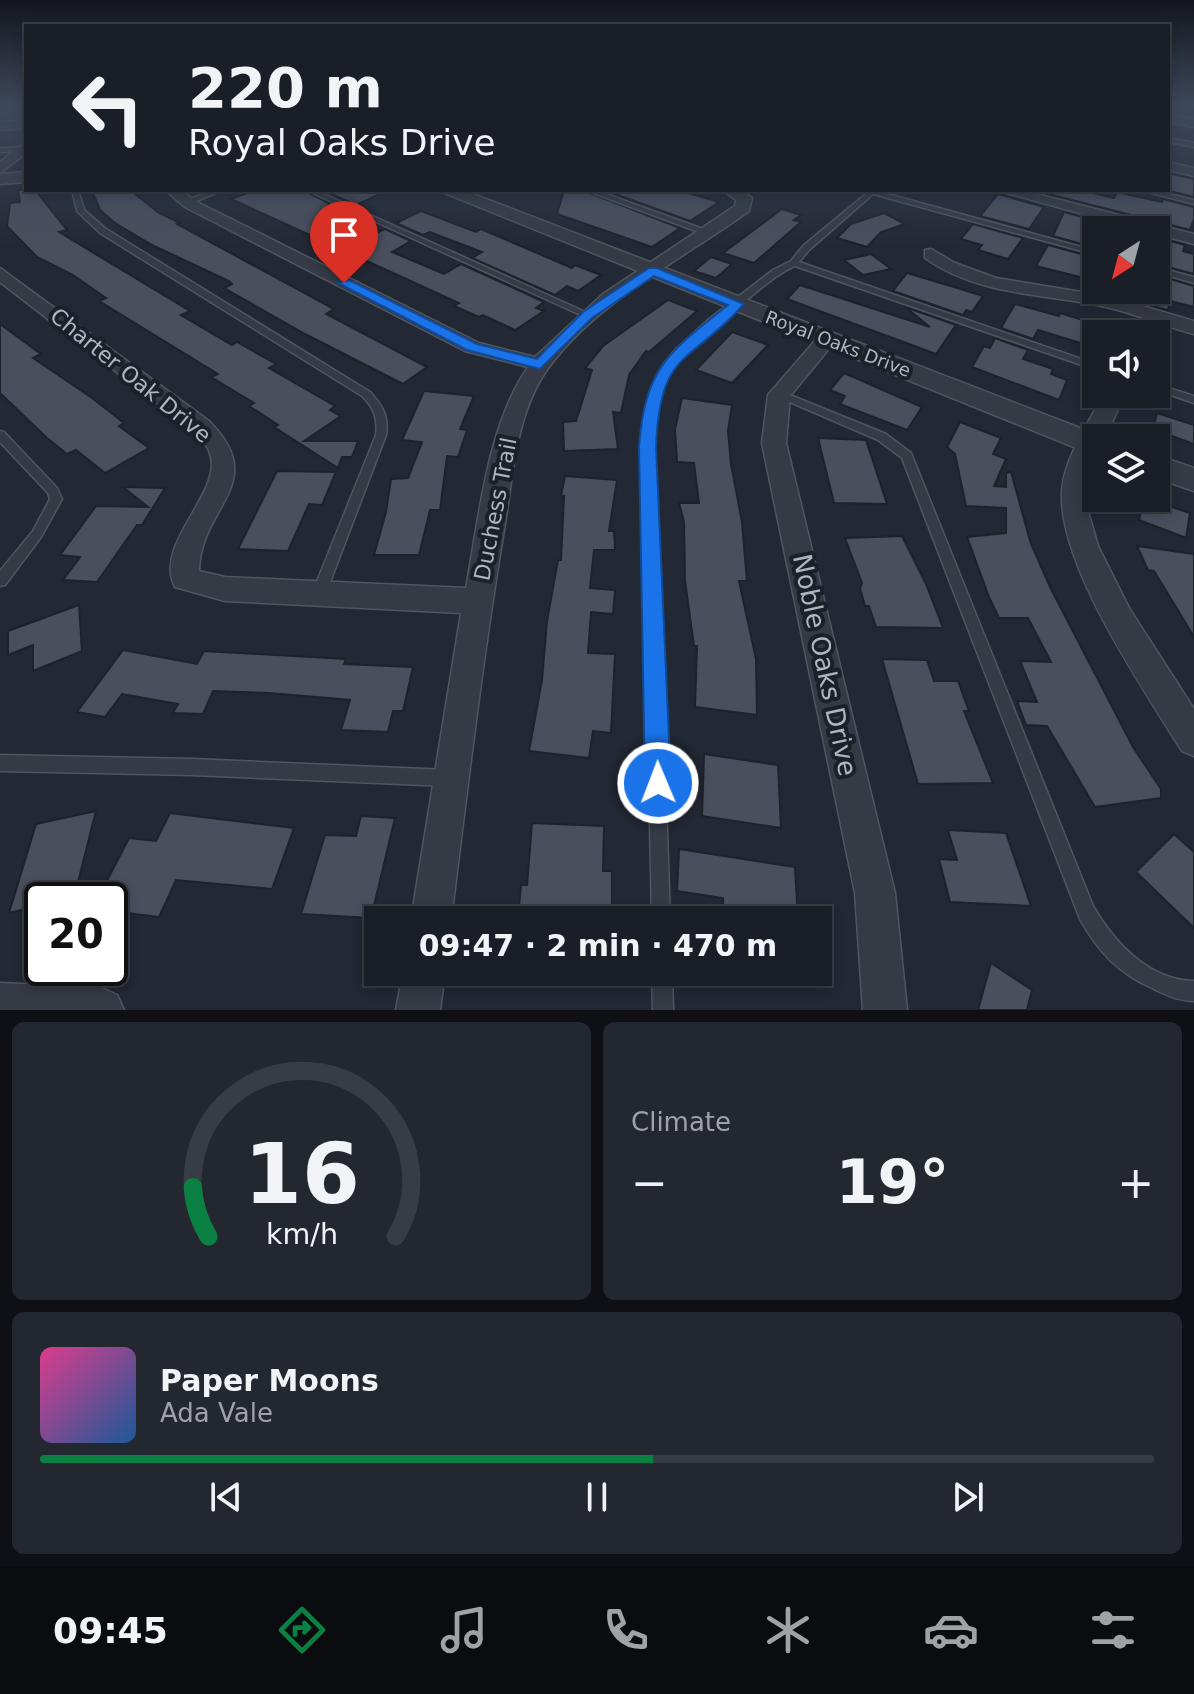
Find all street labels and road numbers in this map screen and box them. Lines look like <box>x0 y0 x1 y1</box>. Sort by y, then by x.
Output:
street label: Charter Oak Drive <box>45 303 216 448</box>
street label: Royal Oaks Drive <box>763 306 914 381</box>
street label: Duchess Trail <box>469 435 522 583</box>
street label: Noble Oaks Drive <box>787 551 863 779</box>

